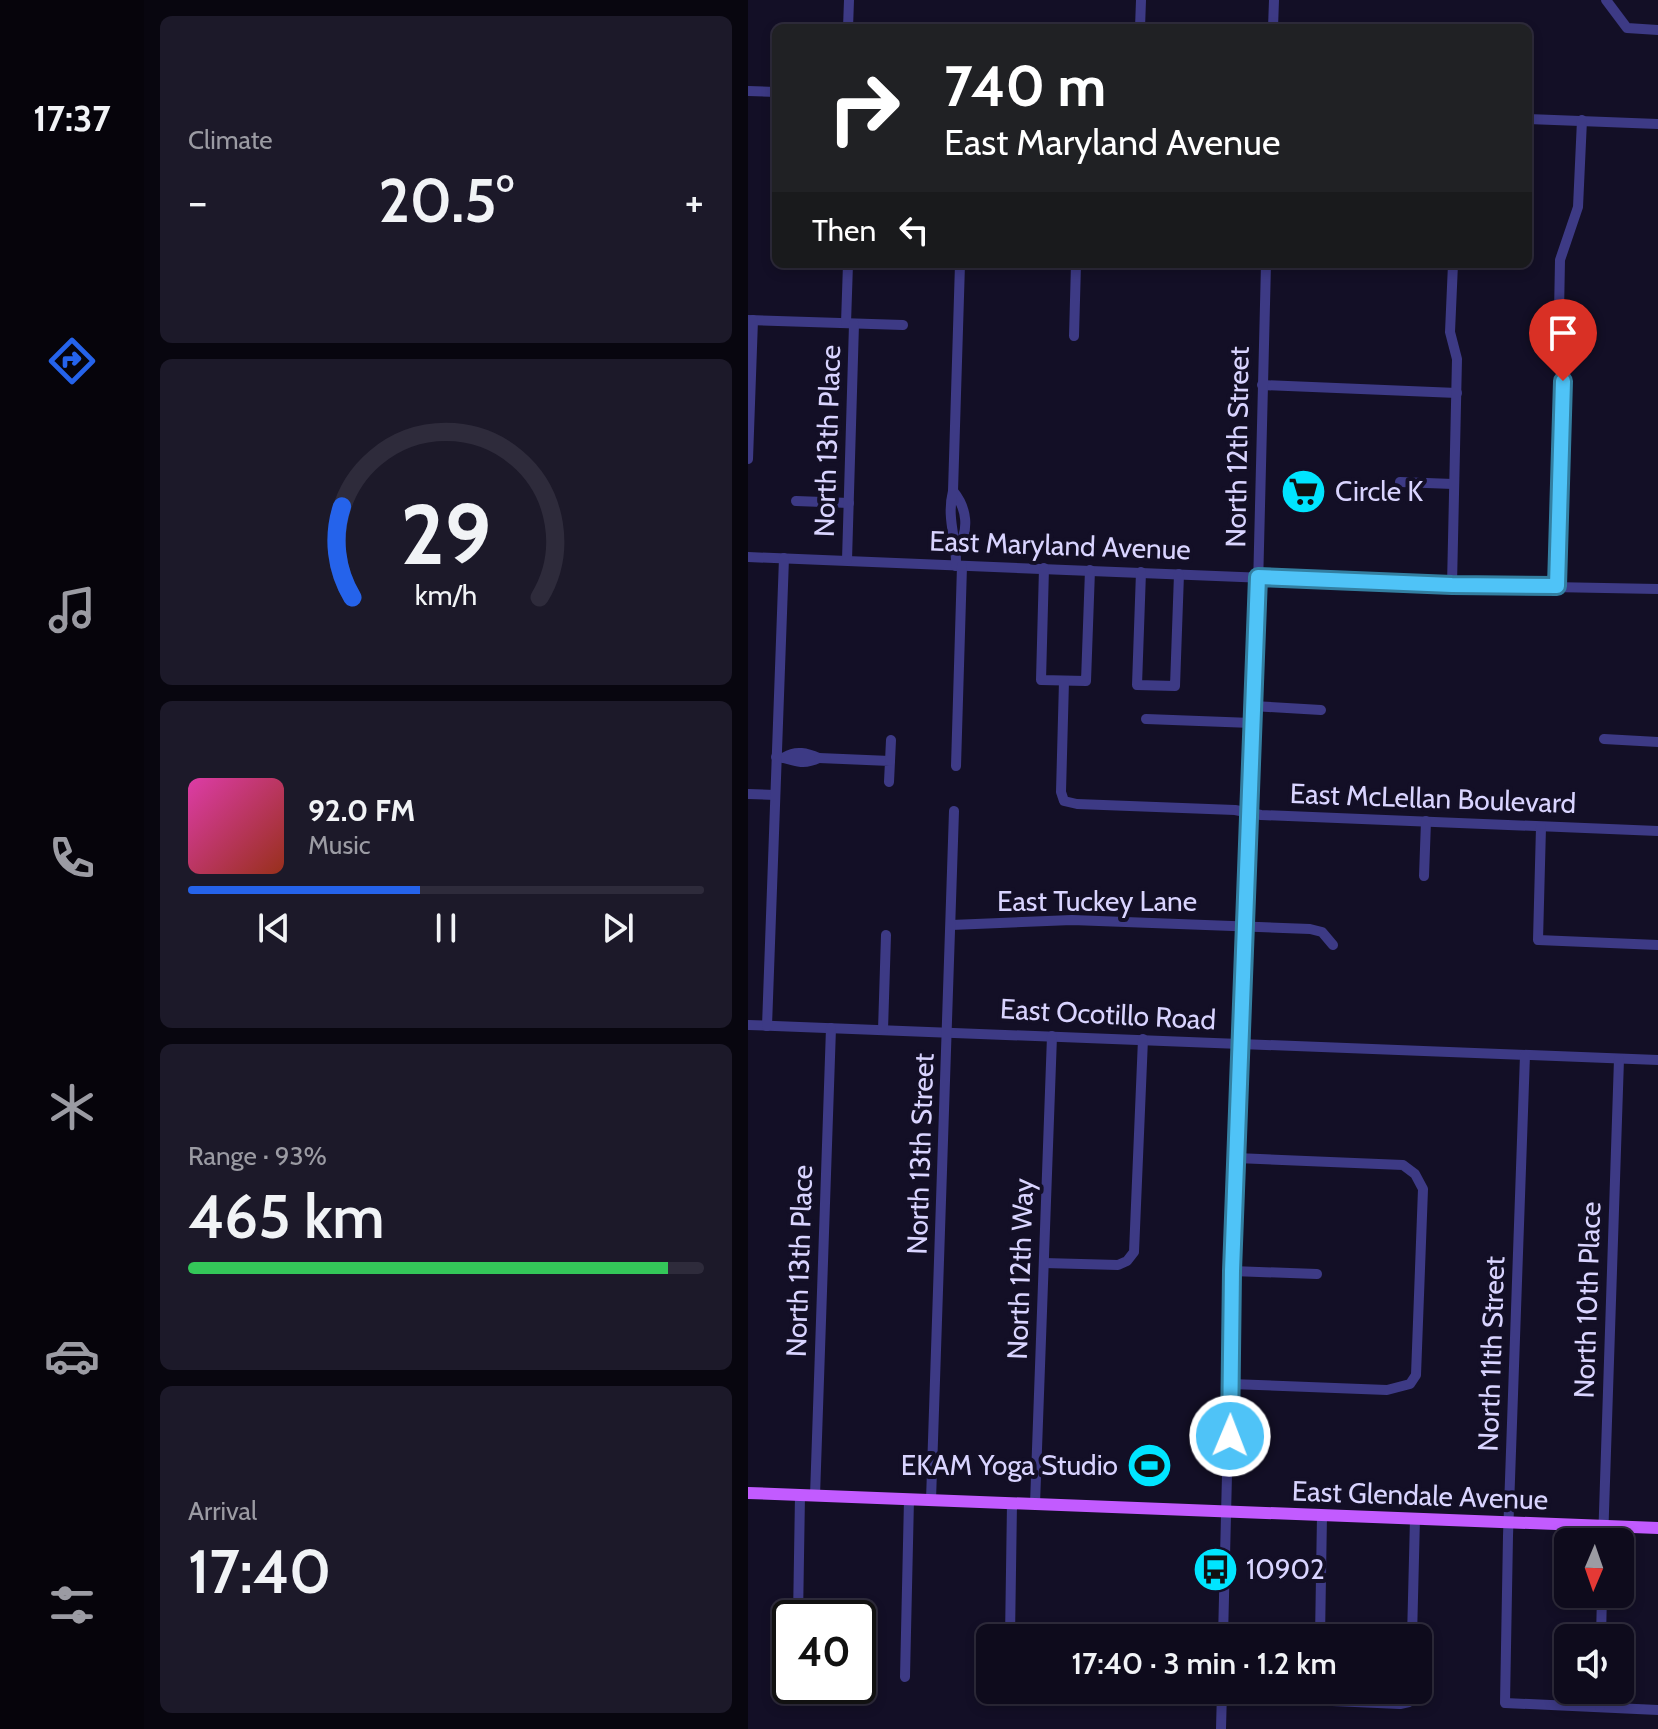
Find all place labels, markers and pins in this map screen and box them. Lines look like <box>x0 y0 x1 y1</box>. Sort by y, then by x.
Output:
pin <box>1529 299 1597 381</box>
supermarket icon: Circle K <box>1280 467 1328 515</box>
place label: Circle K <box>1335 474 1423 508</box>
sports icon: EKAM Yoga Studio <box>1125 1441 1173 1489</box>
place label: EKAM Yoga Studio <box>901 1448 1118 1482</box>
bus stop icon: 10902 <box>1191 1545 1239 1593</box>
place label: 10902 <box>1246 1552 1325 1586</box>

